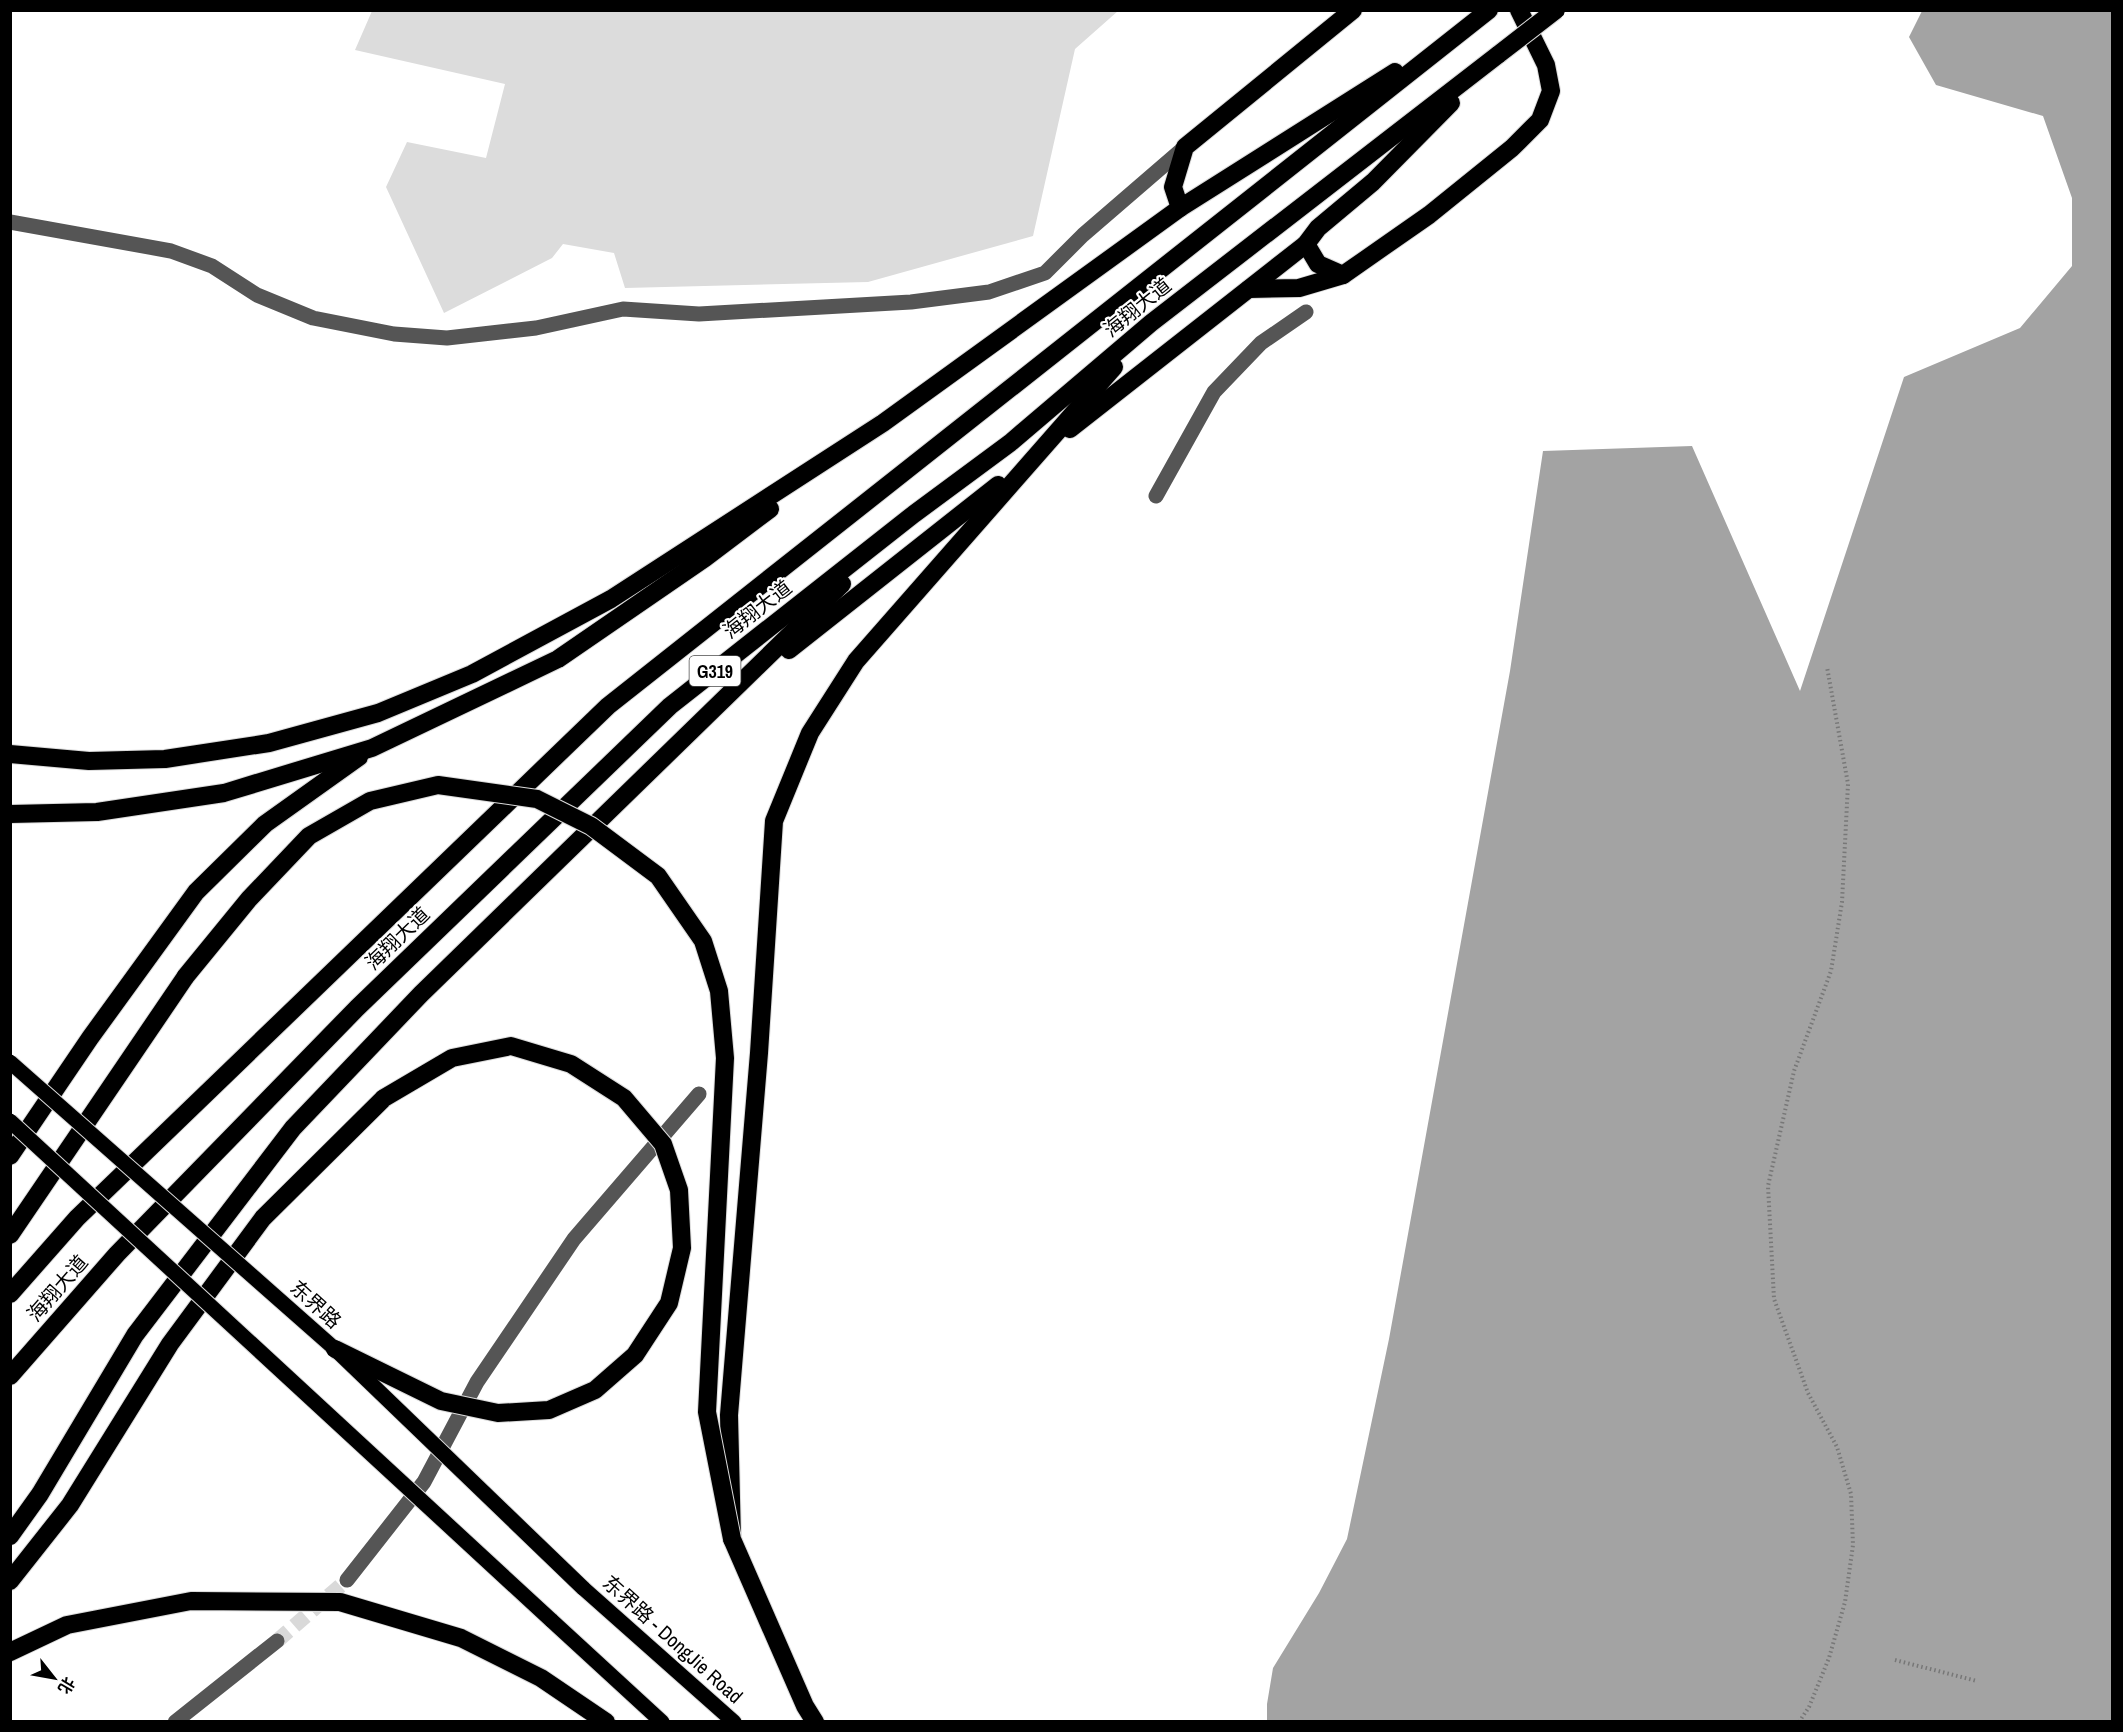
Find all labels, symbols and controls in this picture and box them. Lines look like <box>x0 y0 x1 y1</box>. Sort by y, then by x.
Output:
street label: 海翔大道 <box>1097 271 1177 343</box>
street label: 海翔大道 <box>717 574 797 644</box>
road number: G319 <box>690 656 740 686</box>
street label: 海翔大道 <box>359 901 435 975</box>
street label: 海翔大道 <box>21 1249 93 1327</box>
street label: 东界路 <box>285 1274 347 1334</box>
street label: 东界路 - DongJie Road <box>597 1569 749 1709</box>
north arrow <box>24 1648 84 1708</box>
text: 北 <box>53 1673 80 1698</box>

